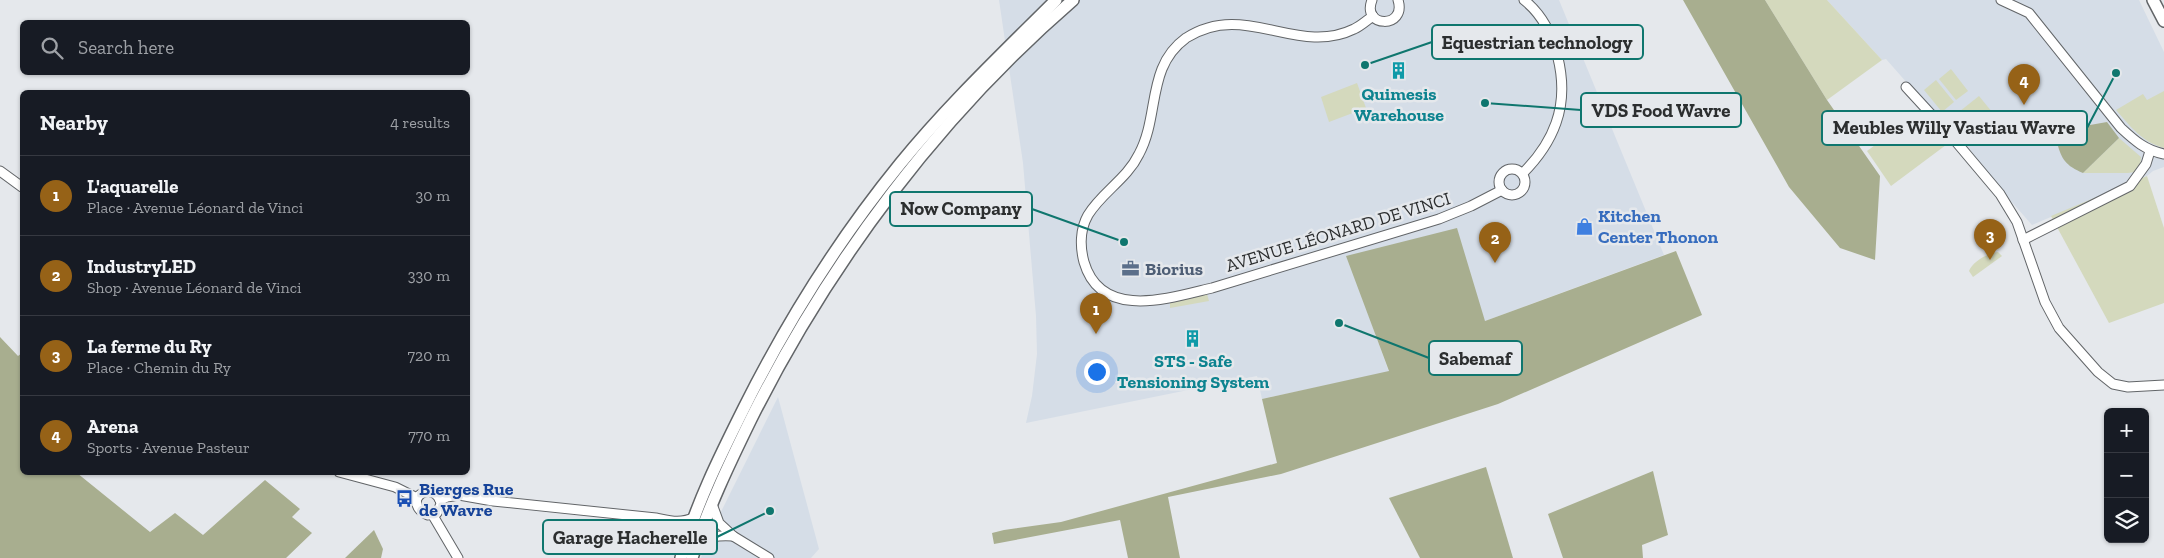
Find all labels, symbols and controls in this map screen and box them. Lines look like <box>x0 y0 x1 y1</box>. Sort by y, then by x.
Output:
search box <box>20 20 470 75</box>
callout: Equestrian technology <box>1432 25 1643 59</box>
text: Equestrian technology <box>1442 31 1632 54</box>
icon: search <box>38 34 66 62</box>
text: Search here <box>78 36 174 59</box>
building icon: Quimesis Warehouse <box>1389 61 1409 81</box>
pin: 4 <box>2008 64 2040 105</box>
place label: Quimesis Warehouse <box>1354 83 1444 126</box>
callout: VDS Food Wavre <box>1581 93 1741 127</box>
text: VDS Food Wavre <box>1591 99 1731 122</box>
text: Nearby <box>40 110 108 135</box>
callout: Meubles Willy Vastiau Wavre <box>1822 111 2087 145</box>
text: 4 results <box>390 113 450 132</box>
text: Meubles Willy Vastiau Wavre <box>1833 116 2075 139</box>
text: L'aquarelle <box>87 175 178 198</box>
text: 1 <box>53 186 59 205</box>
text: 30 m <box>416 186 450 205</box>
street label: AVENUE LÉONARD DE VINCI <box>1223 187 1453 277</box>
callout: Now Company <box>890 192 1032 226</box>
text: Now Company <box>900 197 1022 220</box>
text: Place · Avenue Léonard de Vinci <box>87 198 303 217</box>
place label: Kitchen Center Thonon <box>1598 205 1719 248</box>
shop icon: Kitchen Center Thonon <box>1574 216 1594 236</box>
pin: 3 <box>1974 219 2006 260</box>
pin: 2 <box>1479 222 1511 263</box>
text: IndustryLED <box>87 255 196 278</box>
place label: Biorius <box>1145 258 1203 280</box>
office icon: Biorius <box>1121 259 1141 279</box>
text: 2 <box>52 266 60 285</box>
text: 330 m <box>408 266 450 285</box>
text: Shop · Avenue Léonard de Vinci <box>87 278 302 297</box>
pin: 1 <box>1080 293 1112 334</box>
building icon: STS - Safe Tensioning System <box>1183 328 1203 348</box>
text: La ferme du Ry <box>87 335 212 358</box>
callout: Sabemaf <box>1429 341 1522 375</box>
text: 3 <box>52 346 60 365</box>
text: 720 m <box>408 346 450 365</box>
text: Sabemaf <box>1439 347 1514 370</box>
place label: STS - Safe Tensioning System <box>1117 350 1270 393</box>
text: Place · Chemin du Ry <box>87 358 231 377</box>
your location <box>1084 359 1110 385</box>
map controls <box>2104 408 2149 543</box>
button: + <box>2104 408 2149 453</box>
text: Arena <box>87 415 139 438</box>
text: 4 <box>51 426 61 445</box>
text: 770 m <box>408 426 450 445</box>
text: Sports · Avenue Pasteur <box>87 438 250 457</box>
button: − <box>2104 453 2149 498</box>
place label: Bierges Rue de Wavre <box>419 478 514 521</box>
bus stop icon: Bierges Rue de Wavre <box>395 489 415 509</box>
button: layers <box>2104 498 2149 543</box>
callout: Garage Hacherelle <box>543 520 717 554</box>
text: Garage Hacherelle <box>553 526 707 549</box>

